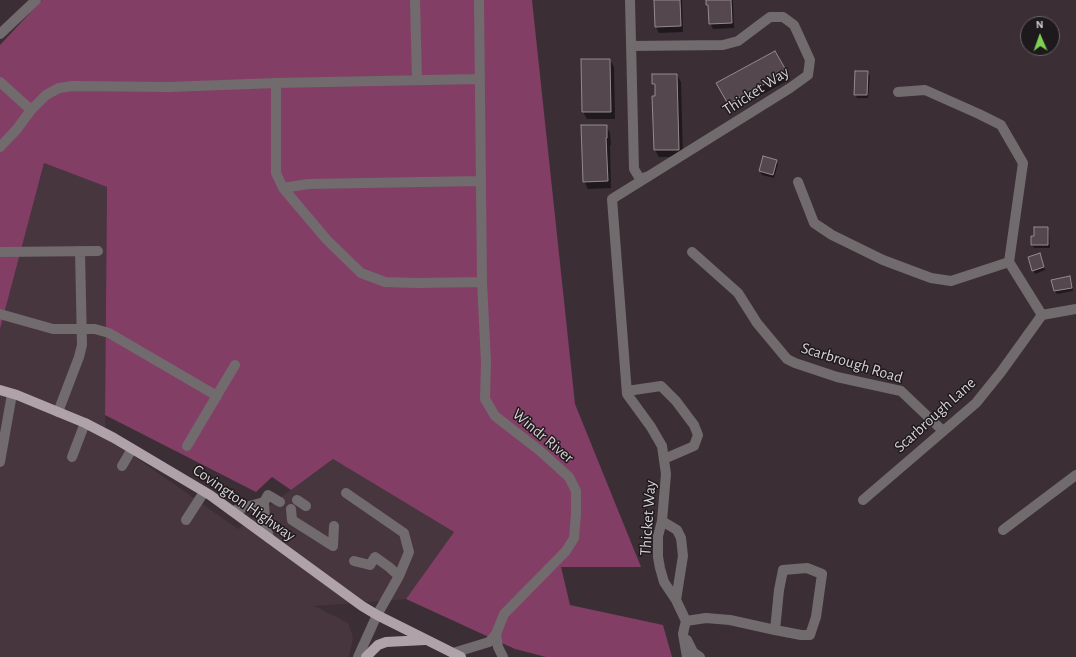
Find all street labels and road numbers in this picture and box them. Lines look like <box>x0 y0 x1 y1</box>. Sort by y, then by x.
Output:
street label: Thicket Way <box>719 62 793 120</box>
street label: Scarbrough Road <box>799 338 905 388</box>
street label: Scarbrough Lane <box>890 373 980 457</box>
street label: Windr River <box>508 405 578 467</box>
street label: Covington Highway <box>189 460 299 546</box>
street label: Thicket Way <box>636 480 660 556</box>

